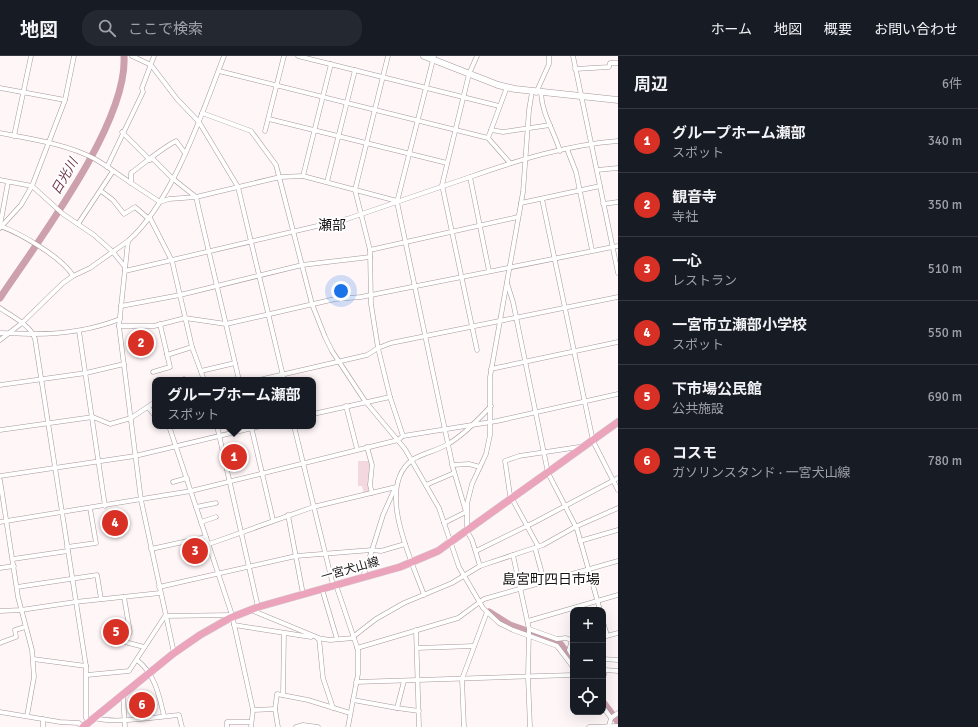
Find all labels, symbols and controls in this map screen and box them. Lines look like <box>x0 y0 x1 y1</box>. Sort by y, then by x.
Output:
search box <box>82 10 362 46</box>
icon: search <box>96 17 118 39</box>
text: 地図 <box>20 18 58 42</box>
text: ここで検索 <box>128 20 203 38</box>
text: ホーム <box>710 21 752 38</box>
text: 地図 <box>774 21 802 38</box>
text: 概要 <box>824 21 852 38</box>
text: お問い合わせ <box>874 21 958 38</box>
text: 周辺 <box>634 74 668 95</box>
text: 6件 <box>942 76 962 92</box>
text: グループホーム瀬部 <box>672 124 806 142</box>
text: 1 <box>643 133 651 149</box>
text: 340 m <box>928 133 962 149</box>
text: スポット <box>672 145 724 161</box>
water label: 日光川 <box>48 154 83 197</box>
text: 観音寺 <box>672 188 717 206</box>
text: 2 <box>643 197 651 213</box>
text: 350 m <box>928 197 962 213</box>
text: 寺社 <box>672 209 698 225</box>
district label: 瀬部 <box>318 217 346 234</box>
text: 一心 <box>672 252 702 270</box>
text: 3 <box>643 261 651 277</box>
text: 510 m <box>928 261 962 277</box>
text: レストラン <box>672 273 737 289</box>
your location <box>331 281 351 301</box>
text: 一宮市立瀬部小学校 <box>672 316 807 334</box>
text: 4 <box>643 325 651 341</box>
text: 550 m <box>928 325 962 341</box>
pin: 2 <box>128 328 154 358</box>
text: スポット <box>672 337 724 353</box>
popup <box>152 377 316 429</box>
text: 下市場公民館 <box>672 380 762 398</box>
text: グループホーム瀬部 <box>167 386 301 404</box>
text: 5 <box>643 389 651 405</box>
text: 690 m <box>928 389 962 405</box>
text: 公共施設 <box>672 401 724 417</box>
text: スポット <box>167 407 219 423</box>
pin: 1 <box>221 442 247 472</box>
text: コスモ <box>672 444 717 462</box>
text: 6 <box>643 453 651 469</box>
text: 780 m <box>928 453 962 469</box>
text: ガソリンスタンド · 一宮犬山線 <box>672 465 850 481</box>
pin: 4 <box>102 508 128 538</box>
pin: 3 <box>182 536 208 566</box>
street label: 一宮犬山線 <box>319 554 381 585</box>
district label: 島宮町四日市場 <box>502 571 600 588</box>
map controls <box>570 607 606 715</box>
button: + <box>570 607 606 643</box>
pin: 5 <box>103 617 129 647</box>
button: − <box>570 643 606 679</box>
button: locate <box>570 679 606 715</box>
pin: 6 <box>129 690 155 720</box>

